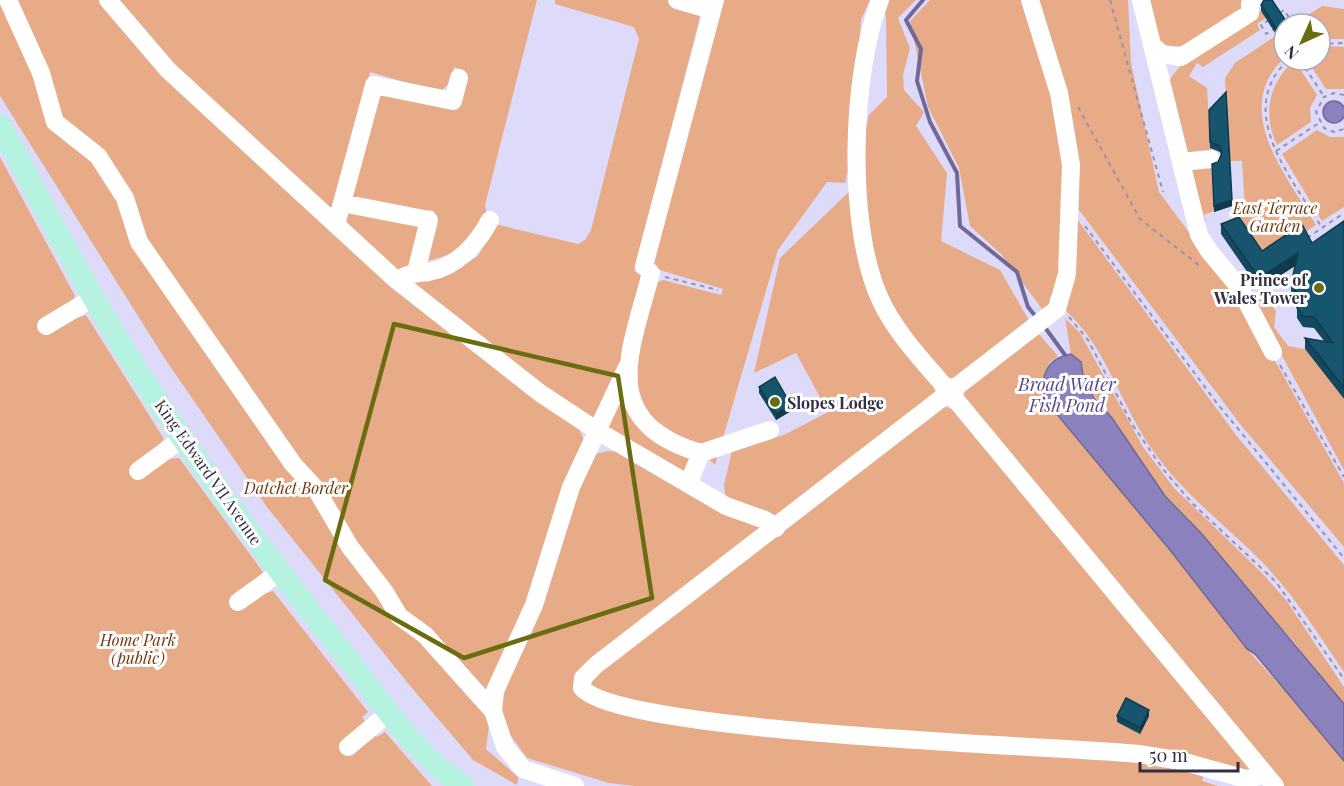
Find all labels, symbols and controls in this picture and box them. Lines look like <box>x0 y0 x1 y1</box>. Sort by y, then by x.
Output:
north arrow <box>1272 12 1332 72</box>
text: N <box>1279 41 1303 64</box>
park label: East Terrace Garden <box>1232 197 1317 236</box>
place label: Prince of Wales Tower <box>1213 269 1308 308</box>
marker: Prince of Wales Tower <box>1312 281 1326 295</box>
water label: Broad Water Fish Pond <box>1017 372 1117 417</box>
place label: Slopes Lodge <box>787 392 884 413</box>
street label: King Edward VII Avenue <box>151 395 267 549</box>
marker: Slopes Lodge <box>768 395 782 409</box>
park label: Datchet Border <box>243 477 349 498</box>
park label: Home Park (public) <box>99 629 176 668</box>
scale bar <box>1140 735 1238 773</box>
text: 50 m <box>1149 743 1188 767</box>

